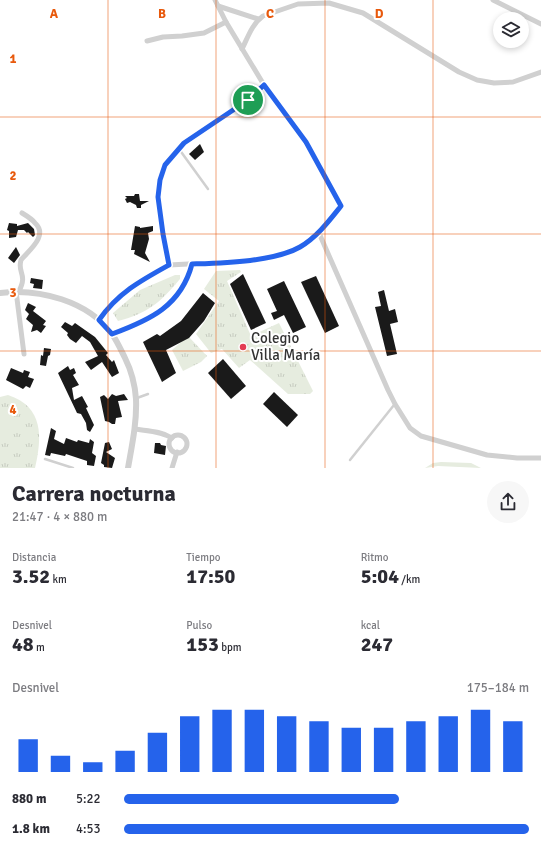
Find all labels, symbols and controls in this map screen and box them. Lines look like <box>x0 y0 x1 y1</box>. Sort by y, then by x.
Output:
text: A <box>50 6 59 22</box>
text: B <box>158 6 166 22</box>
text: C <box>266 6 274 22</box>
text: D <box>375 6 384 22</box>
map controls <box>493 12 529 48</box>
button: layers <box>493 12 529 48</box>
text: 1 <box>9 51 17 67</box>
pin <box>231 83 265 117</box>
icon: arrive <box>237 89 259 111</box>
text: 2 <box>9 168 17 184</box>
text: 3 <box>9 285 17 301</box>
place label: Colegio Villa María <box>251 329 320 364</box>
marker: Colegio Villa María <box>238 342 248 352</box>
text: 4 <box>9 402 17 418</box>
text: Carrera nocturna <box>12 480 176 507</box>
button: share <box>487 481 529 523</box>
text: 21:47 · 4 × 880 m <box>12 509 107 525</box>
text: Distancia <box>12 551 56 564</box>
text: Tiempo <box>186 551 221 564</box>
text: Ritmo <box>361 551 389 564</box>
text: 3.52 <box>12 564 50 589</box>
text: 17:50 <box>186 564 235 589</box>
text: 5:04 <box>361 564 399 589</box>
text: km <box>50 573 67 586</box>
text: /km <box>399 573 420 586</box>
text: Desnivel <box>12 619 52 632</box>
text: Pulso <box>186 619 212 632</box>
text: kcal <box>361 619 380 632</box>
text: 48 <box>12 632 34 657</box>
text: 153 <box>186 632 219 657</box>
text: 247 <box>361 632 393 657</box>
text: m <box>34 641 45 654</box>
text: bpm <box>219 641 242 654</box>
text: Desnivel <box>12 680 59 696</box>
text: 175–184 m <box>467 680 529 696</box>
text: 880 m <box>12 791 46 807</box>
text: 5:22 <box>76 791 101 807</box>
text: 1.8 km <box>12 821 50 837</box>
text: 4:53 <box>76 821 101 837</box>

